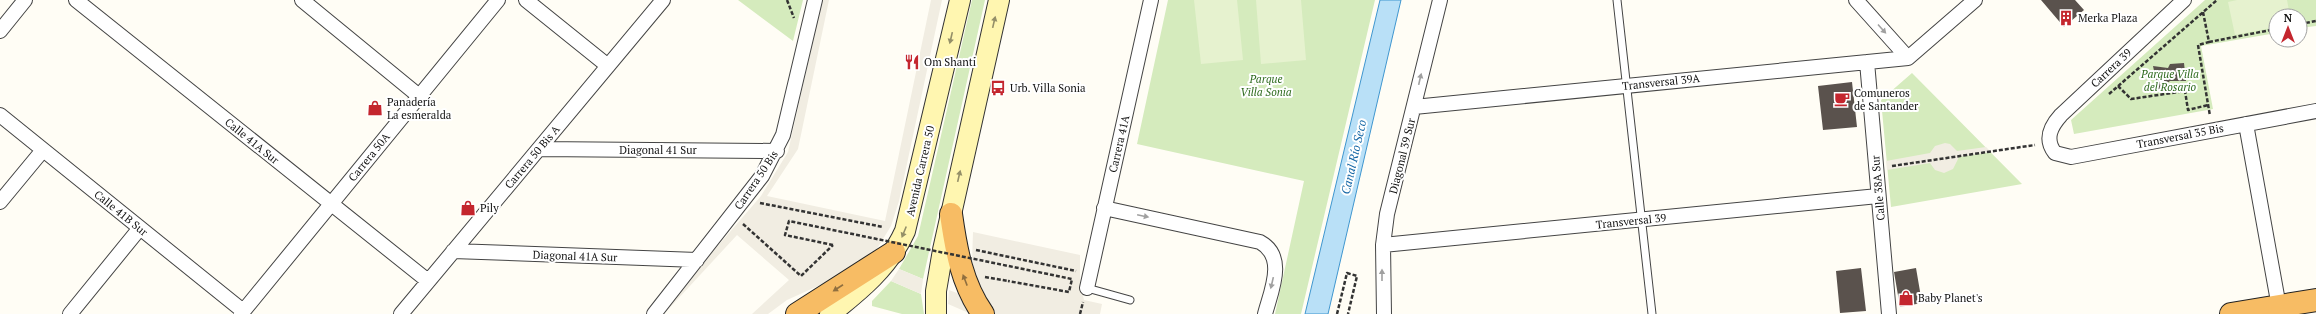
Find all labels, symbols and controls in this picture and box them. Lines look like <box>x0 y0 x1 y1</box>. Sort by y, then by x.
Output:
north arrow <box>2268 8 2308 48</box>
building icon: Merka Plaza <box>2057 9 2075 27</box>
place label: Merka Plaza <box>2078 11 2138 25</box>
text: N <box>2284 11 2293 25</box>
one-way arrow <box>992 16 998 28</box>
one-way arrow <box>1878 24 1887 34</box>
one-way arrow <box>948 32 954 44</box>
street label: Carrera 39 <box>2088 45 2134 90</box>
restaurant icon: Om Shanti <box>903 53 921 71</box>
place label: Om Shanti <box>924 55 976 69</box>
park label: Parque Villa del Rosario <box>2140 67 2199 94</box>
street label: Transversal 39A <box>1621 71 1701 93</box>
park label: Parque Villa Sonia <box>1240 72 1292 99</box>
one-way arrow <box>1418 73 1424 86</box>
bus stop icon: Urb. Villa Sonia <box>989 79 1007 97</box>
place label: Urb. Villa Sonia <box>1010 81 1086 95</box>
place label: Comuneros de Santander <box>1854 86 1919 113</box>
cafe icon: Comuneros de Santander <box>1833 90 1851 108</box>
place label: Panadería La esmeralda <box>387 95 452 122</box>
shop icon: Panadería La esmeralda <box>366 99 384 117</box>
street label: Carrera 41A <box>1106 114 1132 174</box>
street label: Calle 41A Sur <box>222 115 282 168</box>
street label: Diagonal 39 Sur <box>1386 116 1418 195</box>
water label: Canal Río Seco <box>1338 118 1369 196</box>
street label: Transversal 35 Bis <box>2135 121 2225 151</box>
street label: Carrera 50 Bis A <box>501 122 563 191</box>
street label: Avenida Carrera 50 <box>903 124 937 218</box>
street label: Carrera 50A <box>345 130 393 184</box>
street label: Diagonal 41 Sur <box>619 143 697 157</box>
street label: Carrera 50 Bis <box>731 148 781 212</box>
street label: Calle 38A Sur <box>1868 154 1888 221</box>
one-way arrow <box>957 170 963 182</box>
street label: Calle 41B Sur <box>91 187 151 239</box>
shop icon: Pily <box>459 199 477 217</box>
place label: Pily <box>480 201 499 215</box>
street label: Transversal 39 <box>1595 210 1667 232</box>
one-way arrow <box>1136 214 1149 220</box>
one-way arrow <box>901 227 907 238</box>
street label: Diagonal 41A Sur <box>532 248 618 265</box>
one-way arrow <box>1379 269 1386 281</box>
one-way arrow <box>961 273 967 285</box>
one-way arrow <box>1269 277 1275 289</box>
one-way arrow <box>833 284 843 292</box>
shop icon: Baby Planet's <box>1897 289 1915 307</box>
place label: Baby Planet's <box>1918 291 1983 305</box>

